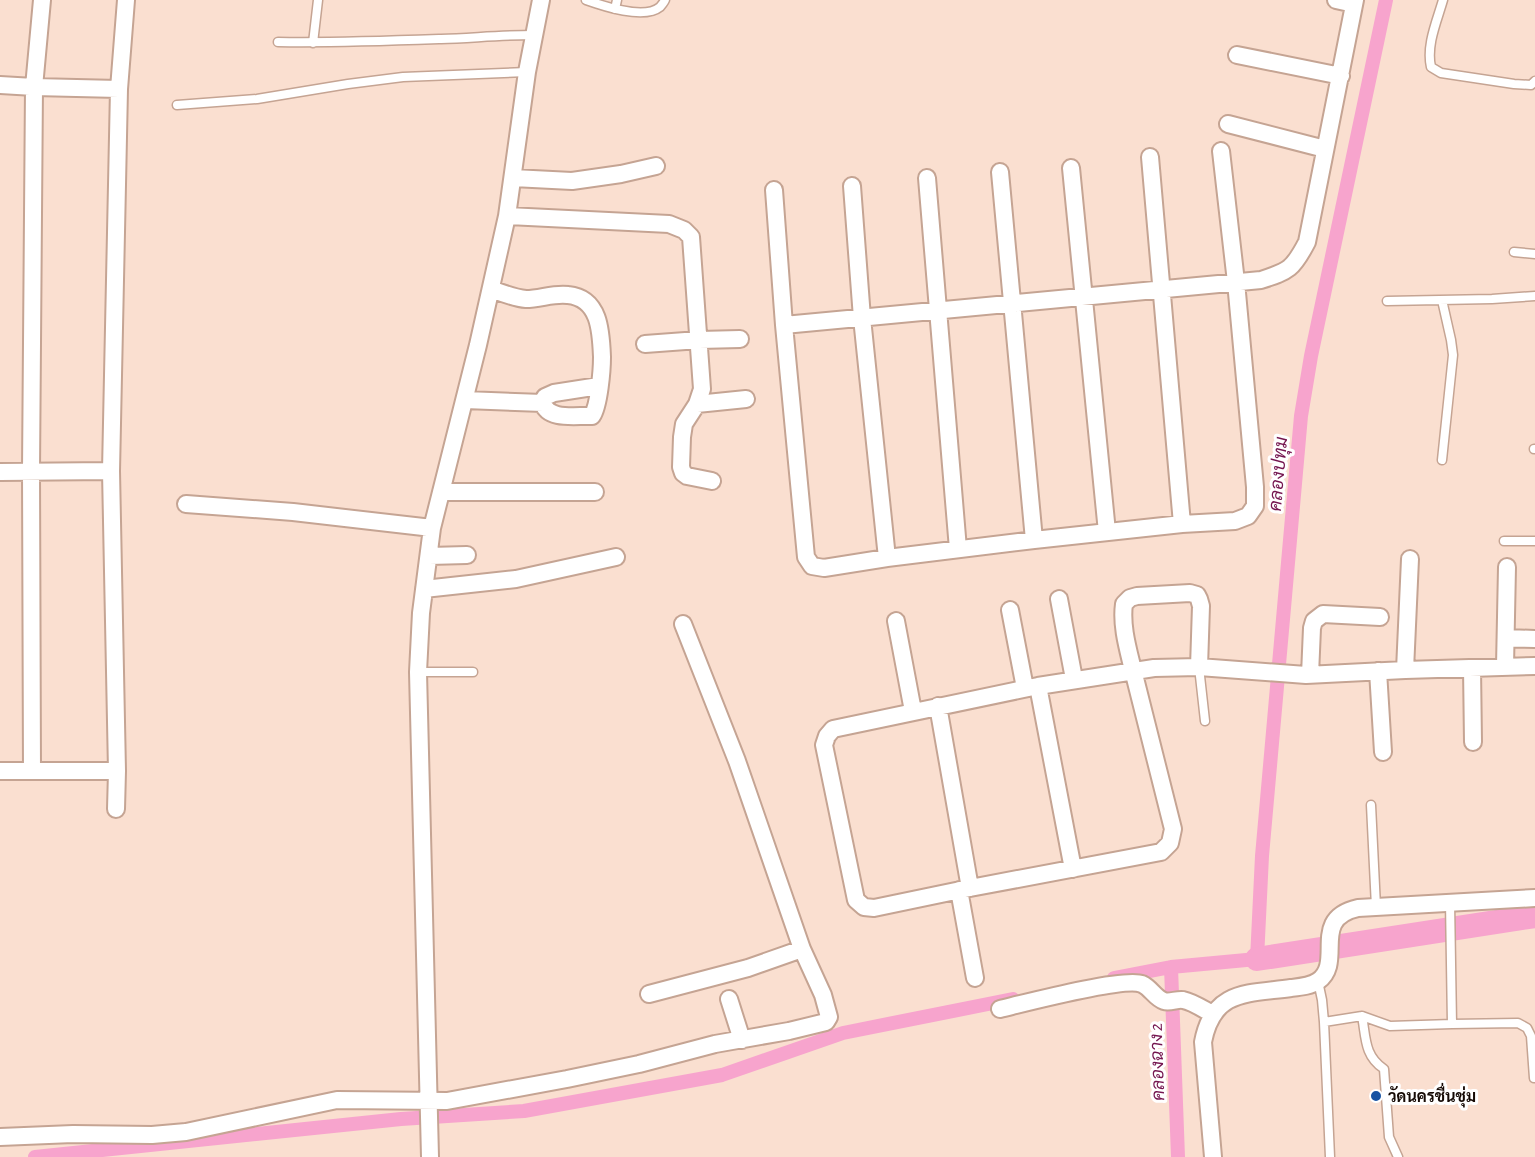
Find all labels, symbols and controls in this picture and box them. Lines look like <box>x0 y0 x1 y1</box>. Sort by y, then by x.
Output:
water label: คลองปทุม <box>1266 436 1293 512</box>
water label: คลองฉาง 2 <box>1148 1023 1168 1101</box>
place label: วัดนครชื่นชุ่ม <box>1388 1082 1476 1108</box>
marker: วัดนครชื่นชุ่ม <box>1369 1089 1383 1103</box>

